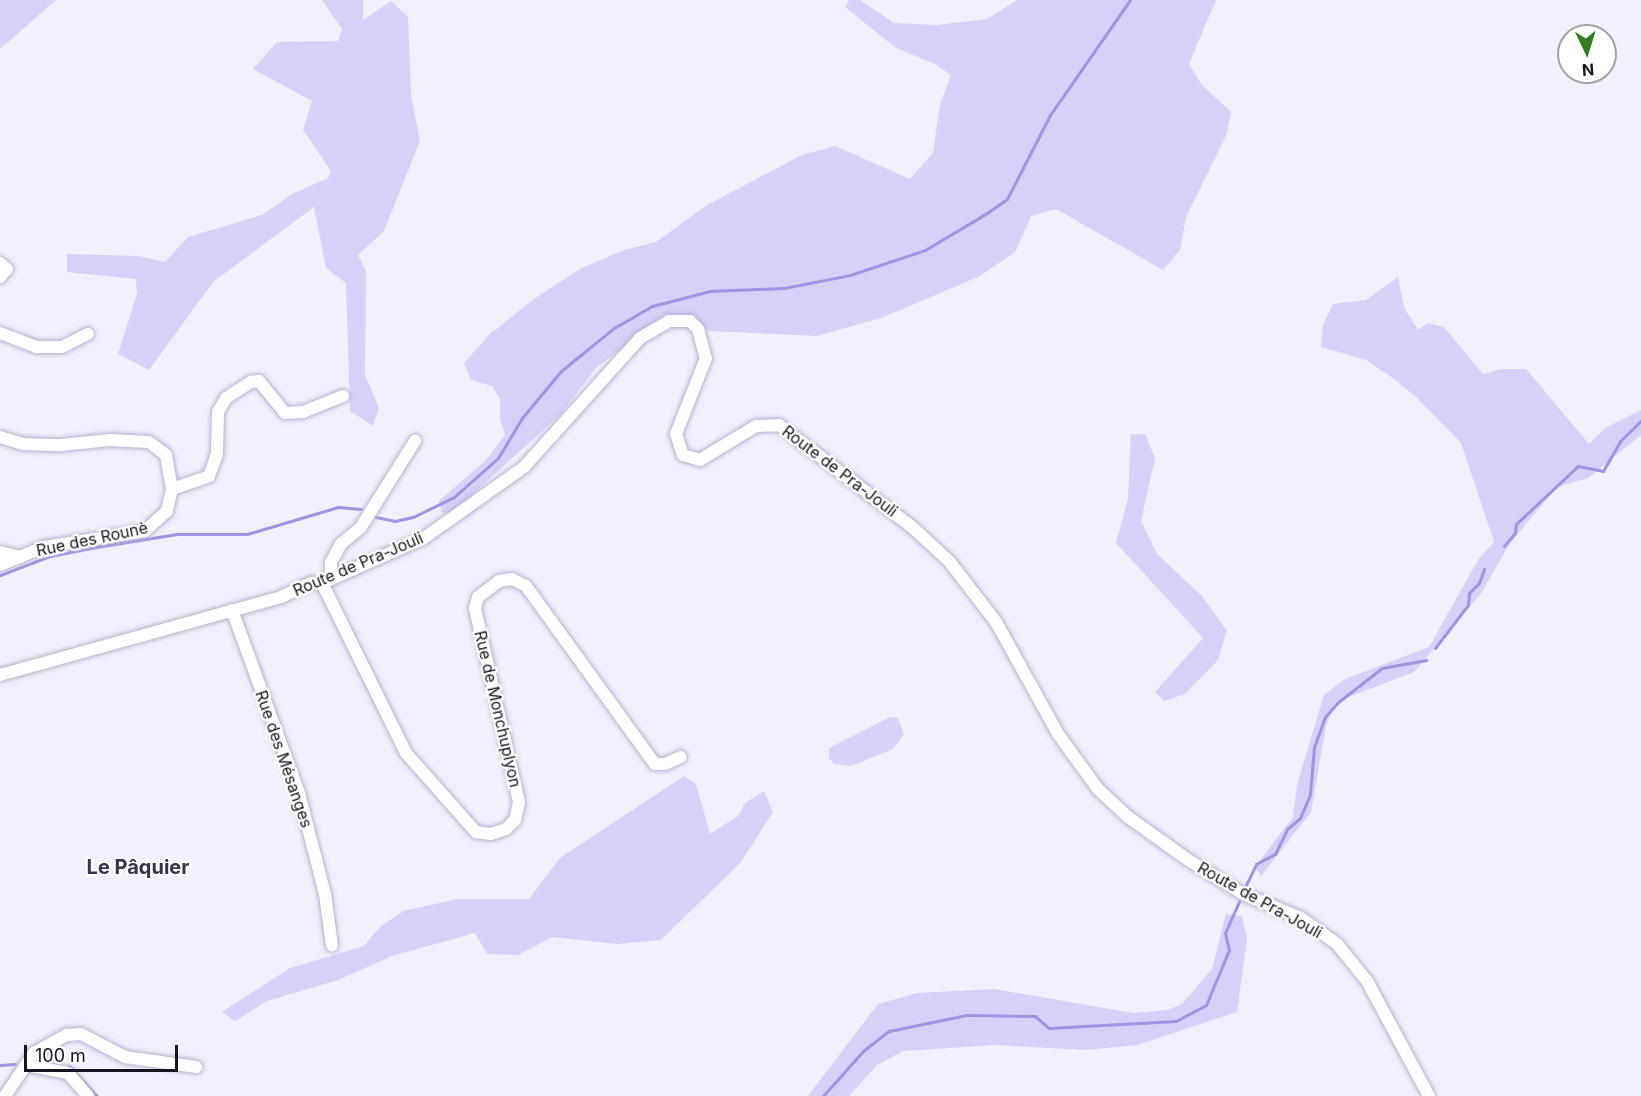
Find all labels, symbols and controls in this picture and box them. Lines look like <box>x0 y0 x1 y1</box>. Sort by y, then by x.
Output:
north arrow <box>1557 24 1617 84</box>
text: N <box>1581 60 1595 80</box>
street label: Route de Pra-Jouli <box>779 421 901 521</box>
street label: Rue des Rounè <box>34 518 150 560</box>
street label: Route de Pra-Jouli <box>290 528 426 600</box>
street label: Rue de Monchuplyon <box>471 629 525 789</box>
street label: Rue des Mésanges <box>251 688 317 830</box>
district label: Le Pâquier <box>87 855 189 879</box>
street label: Route de Pra-Jouli <box>1194 858 1326 942</box>
scale bar <box>27 1033 182 1071</box>
text: 100 m <box>35 1045 86 1066</box>

